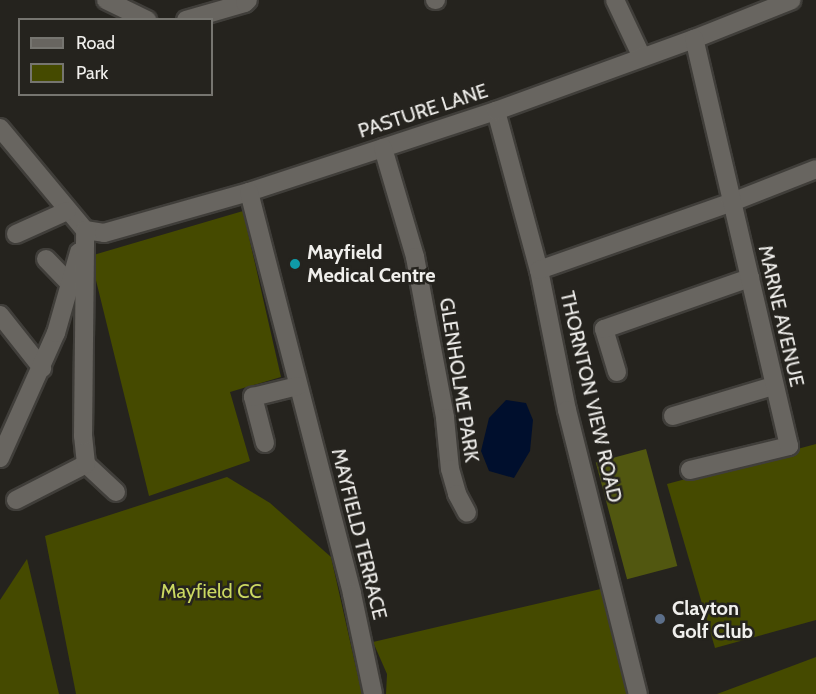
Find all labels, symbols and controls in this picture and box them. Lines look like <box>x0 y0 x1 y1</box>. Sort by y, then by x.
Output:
legend <box>18 18 213 96</box>
text: Road <box>76 32 115 54</box>
text: Park <box>76 62 108 84</box>
street label: PASTURE LANE <box>355 79 491 143</box>
place label: Mayfield Medical Centre <box>307 240 436 287</box>
street label: MARNE AVENUE <box>753 243 809 389</box>
marker: Mayfield Medical Centre <box>288 257 302 271</box>
street label: THORNTON VIEW ROAD <box>555 289 627 505</box>
street label: GLENHOLME PARK <box>434 296 484 464</box>
street label: MAYFIELD TERRACE <box>326 446 392 622</box>
park label: Mayfield CC <box>160 579 262 603</box>
place label: Clayton Golf Club <box>672 596 753 643</box>
marker: Clayton Golf Club <box>653 612 667 626</box>

